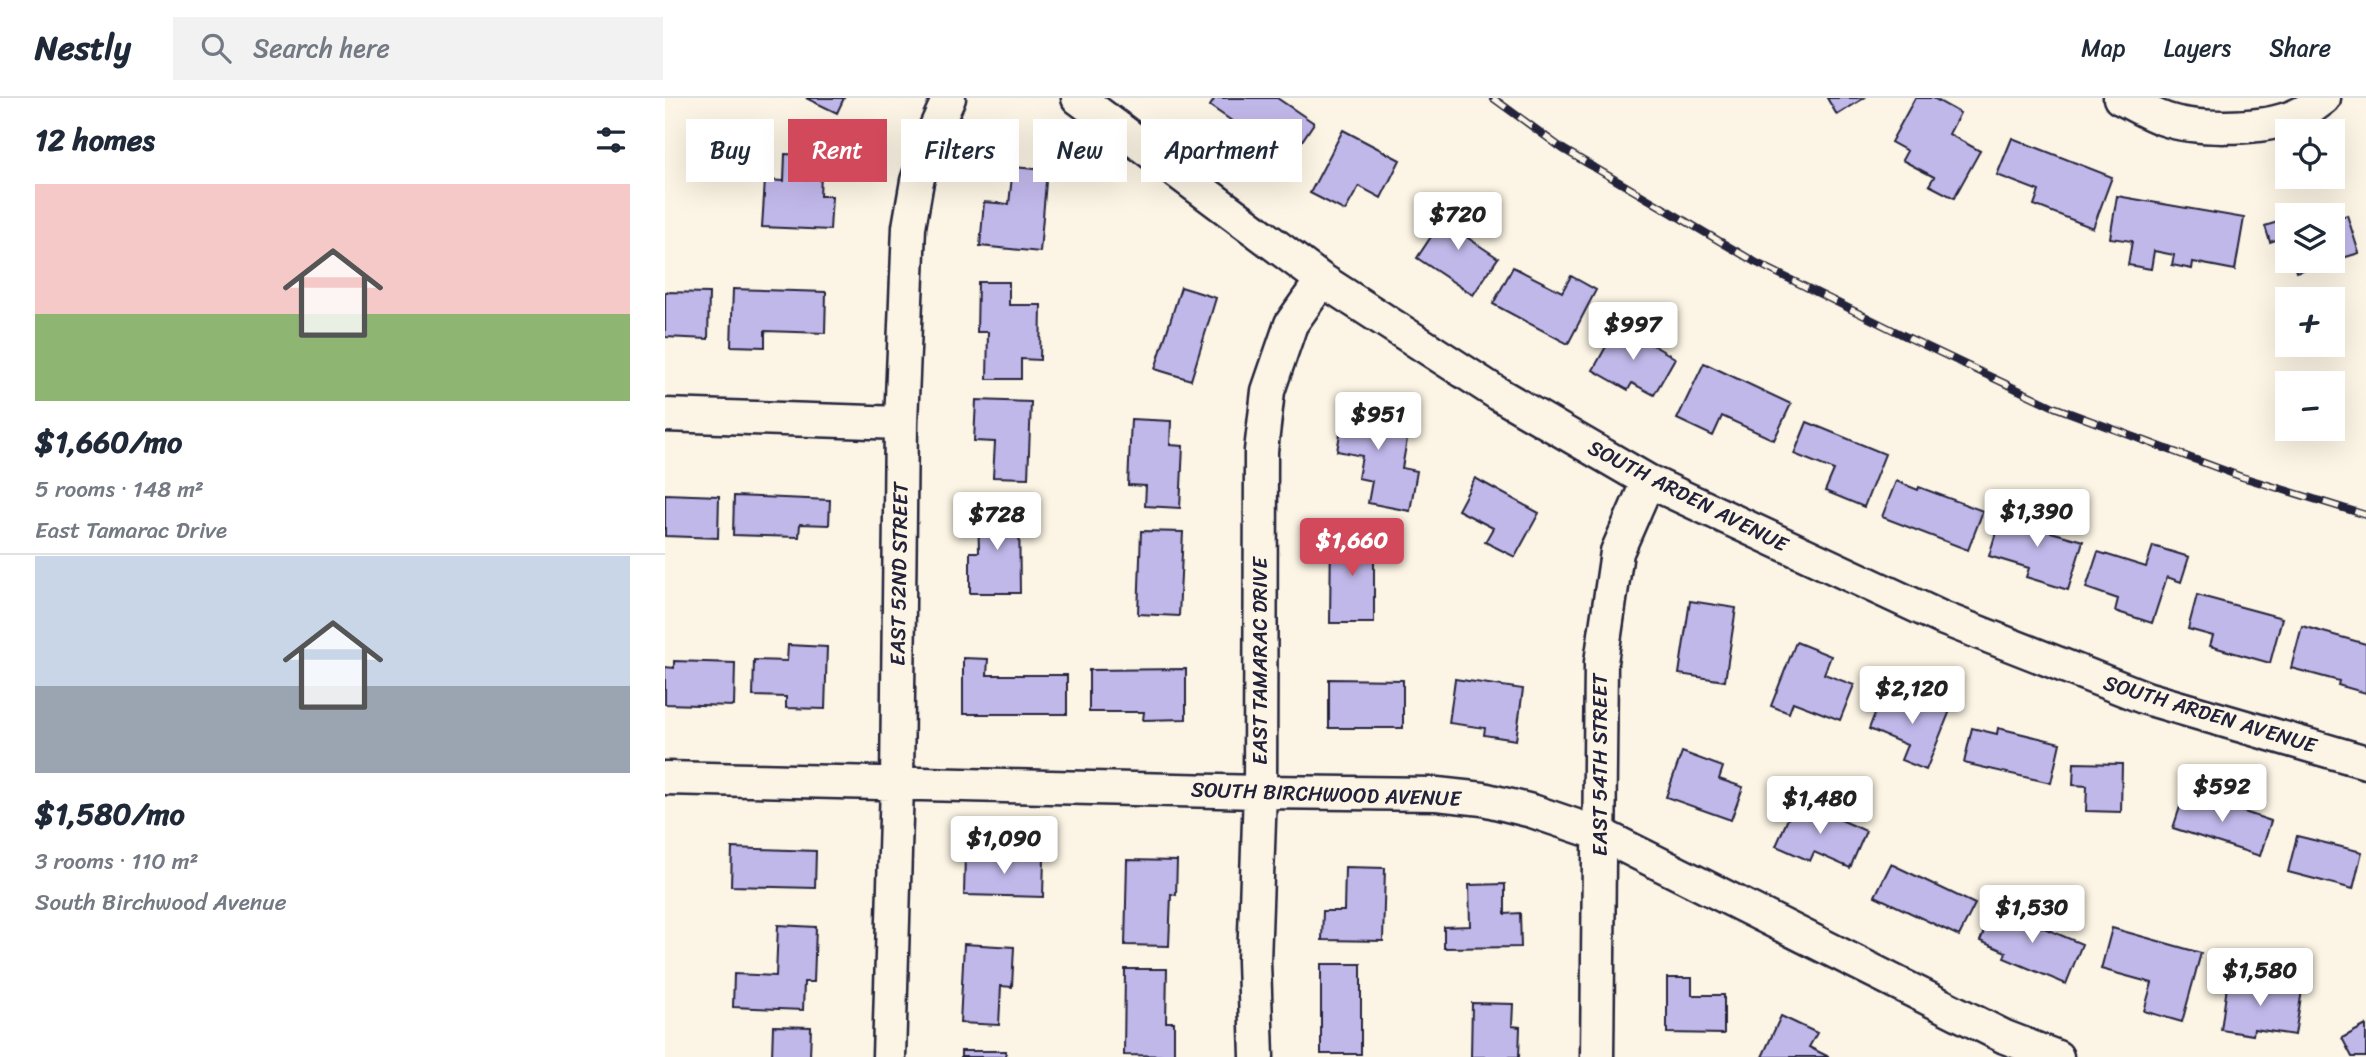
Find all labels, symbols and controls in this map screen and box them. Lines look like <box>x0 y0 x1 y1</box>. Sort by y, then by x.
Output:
search box <box>173 17 663 80</box>
text: Nestly <box>35 19 131 77</box>
text: Search here <box>253 25 390 71</box>
text: Map <box>2081 27 2126 69</box>
text: Layers <box>2164 27 2231 69</box>
text: Share <box>2269 27 2331 69</box>
icon: search <box>197 29 235 67</box>
text: 12 homes <box>35 113 155 167</box>
chip: Buy <box>686 119 774 182</box>
chip: Rent <box>788 119 887 182</box>
chip: Filters <box>901 119 1019 182</box>
chip: New <box>1033 119 1127 182</box>
chip: Apartment <box>1141 119 1302 182</box>
map controls <box>2275 119 2345 441</box>
button: locate <box>2275 119 2345 189</box>
icon: filters <box>592 121 630 159</box>
pin: $720 <box>1417 192 1499 252</box>
text: $720 <box>1430 194 1486 235</box>
button: layers <box>2275 203 2345 273</box>
icon: home <box>270 230 396 356</box>
button: + <box>2275 287 2345 357</box>
pin: $997 <box>1592 302 1674 362</box>
text: $997 <box>1605 304 1661 345</box>
button: − <box>2275 371 2345 441</box>
pin: $951 <box>1337 392 1419 452</box>
text: $951 <box>1351 394 1405 435</box>
text: $1,660/mo <box>35 415 182 469</box>
street label: SOUTH ARDEN AVENUE <box>1581 429 1796 564</box>
text: 5 rooms · 148 m² <box>35 469 204 510</box>
street label: EAST 52ND STREET <box>878 480 920 666</box>
pin: $1,390 <box>1980 490 2094 549</box>
text: $1,390 <box>2001 491 2073 532</box>
pin: $728 <box>956 492 1038 552</box>
text: $728 <box>969 494 1025 535</box>
text: East Tamarac Drive <box>35 510 227 551</box>
pin: $1,660 <box>1295 518 1409 578</box>
text: $1,660 <box>1316 520 1388 561</box>
street label: EAST TAMARAC DRIVE <box>1241 556 1279 765</box>
icon: home <box>270 602 396 728</box>
street label: SOUTH ARDEN AVENUE <box>2099 664 2322 765</box>
pin: $2,120 <box>1855 666 1969 726</box>
text: $2,120 <box>1876 668 1948 709</box>
street label: EAST 54TH STREET <box>1581 672 1619 856</box>
pin: $592 <box>2181 764 2263 824</box>
text: $592 <box>2194 766 2250 807</box>
street label: SOUTH BIRCHWOOD AVENUE <box>1190 770 1463 818</box>
pin: $1,480 <box>1763 776 1877 836</box>
text: $1,480 <box>1783 778 1857 819</box>
text: $1,580/mo <box>35 787 185 841</box>
pin: $1,090 <box>947 816 1061 876</box>
text: $1,090 <box>967 818 1041 859</box>
text: 3 rooms · 110 m² <box>35 841 199 882</box>
text: South Birchwood Avenue <box>35 882 286 923</box>
pin: $1,530 <box>1975 886 2089 945</box>
text: $1,530 <box>1996 887 2068 928</box>
pin: $1,580 <box>2203 948 2317 1008</box>
text: $1,580 <box>2223 950 2297 991</box>

